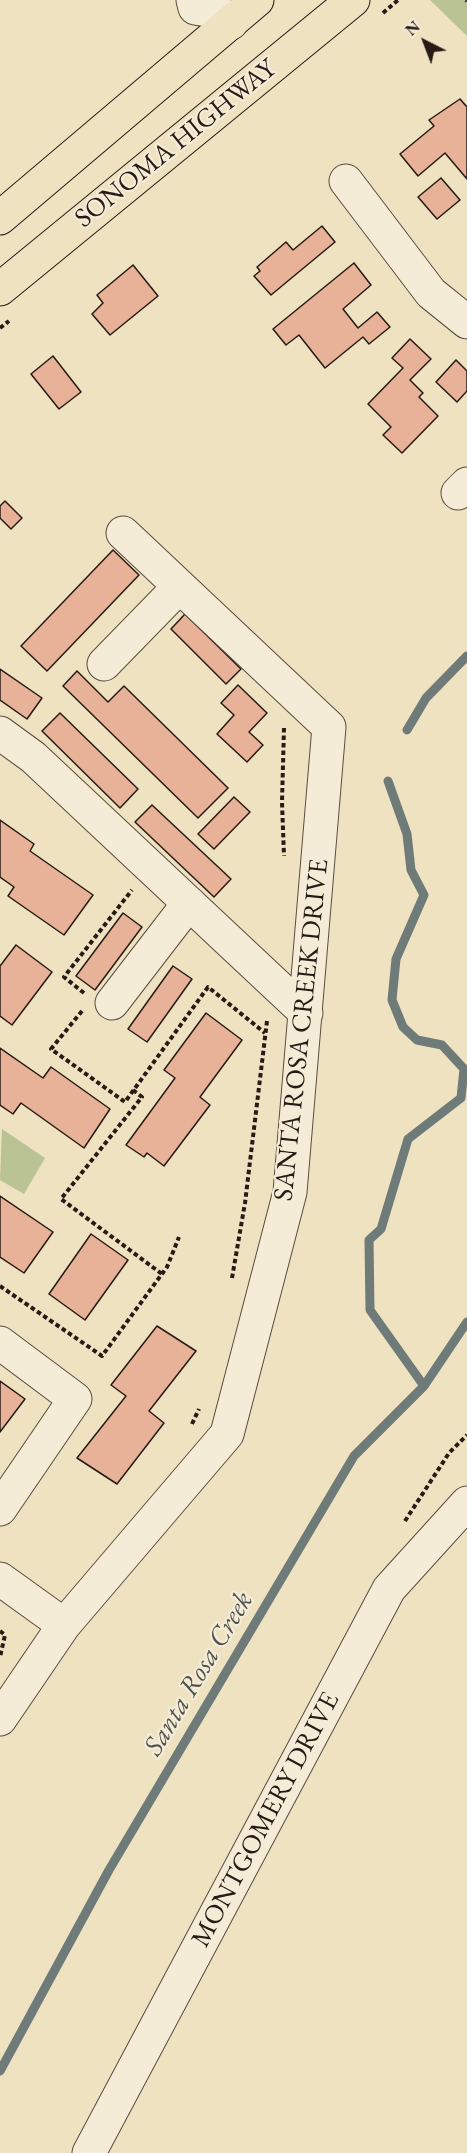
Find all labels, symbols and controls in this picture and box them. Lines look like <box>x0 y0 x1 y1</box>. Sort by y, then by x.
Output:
north arrow <box>395 12 455 72</box>
text: N <box>401 16 424 40</box>
street label: SONOMA HIGHWAY <box>69 53 283 235</box>
street label: SANTA ROSA CREEK DRIVE <box>268 857 336 1203</box>
water label: Santa Rosa Creek <box>137 1586 261 1762</box>
street label: MONTGOMERY DRIVE <box>185 1687 347 1953</box>

